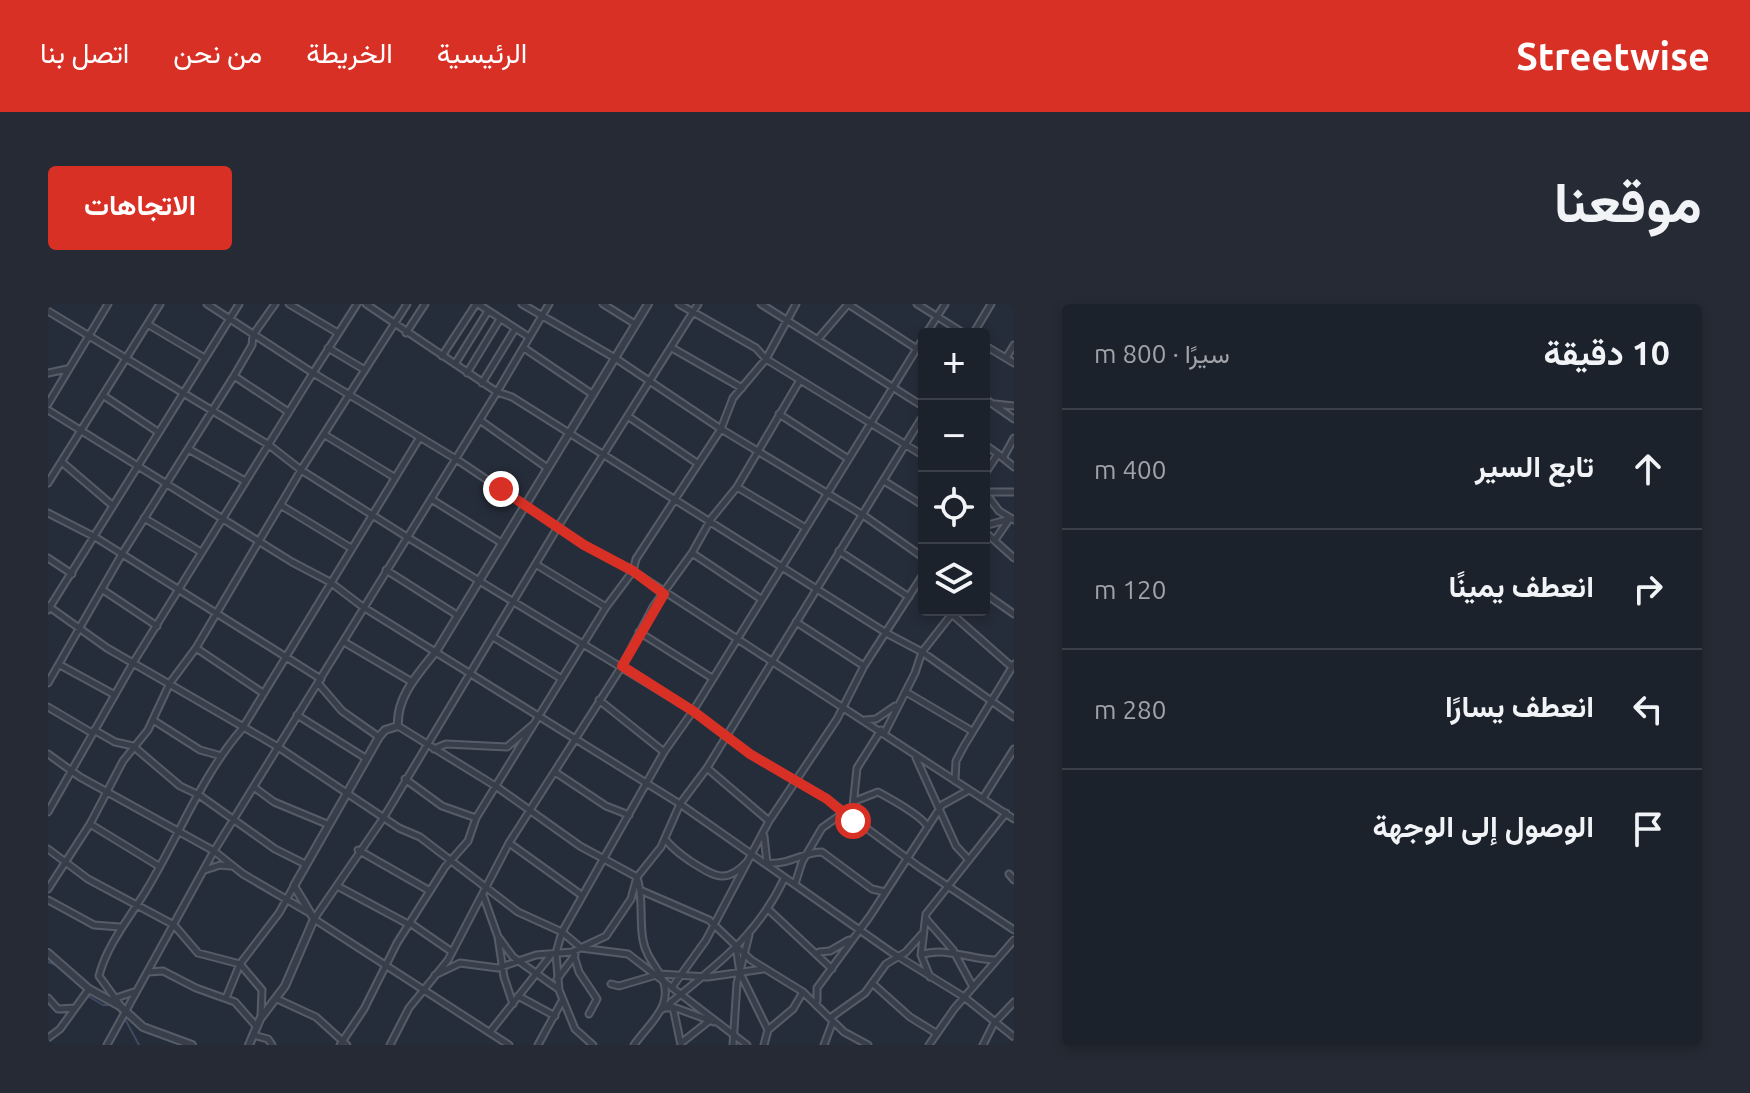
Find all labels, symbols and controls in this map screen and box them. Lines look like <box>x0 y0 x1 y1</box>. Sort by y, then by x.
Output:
text: Streetwise <box>1516 35 1710 77</box>
text: اتصل بنا <box>40 37 129 68</box>
text: من نحن <box>173 37 262 68</box>
text: الخريطة <box>306 37 393 68</box>
text: الرئيسية <box>437 37 527 68</box>
button: الاتجاهات <box>48 166 232 250</box>
text: موقعنا <box>1554 170 1702 233</box>
map controls <box>918 328 990 616</box>
button: + <box>918 328 990 400</box>
text: 10 دقيقة <box>1543 333 1670 371</box>
text: سيرًا · 800 m <box>1094 339 1230 368</box>
button: − <box>918 400 990 472</box>
icon: ahead <box>1626 447 1670 491</box>
text: تابع السير <box>1475 449 1594 483</box>
text: 400 m <box>1094 455 1166 484</box>
route end <box>483 471 519 507</box>
button: locate <box>918 472 990 544</box>
button: layers <box>918 544 990 616</box>
icon: right <box>1626 567 1670 611</box>
text: انعطف يمينًا <box>1449 569 1594 603</box>
text: 120 m <box>1094 575 1166 604</box>
icon: left <box>1626 687 1670 731</box>
text: انعطف يسارًا <box>1445 689 1594 723</box>
text: 280 m <box>1094 695 1166 724</box>
route start <box>835 803 871 839</box>
icon: arrive <box>1626 807 1670 851</box>
text: الوصول إلى الوجهة <box>1372 809 1594 843</box>

